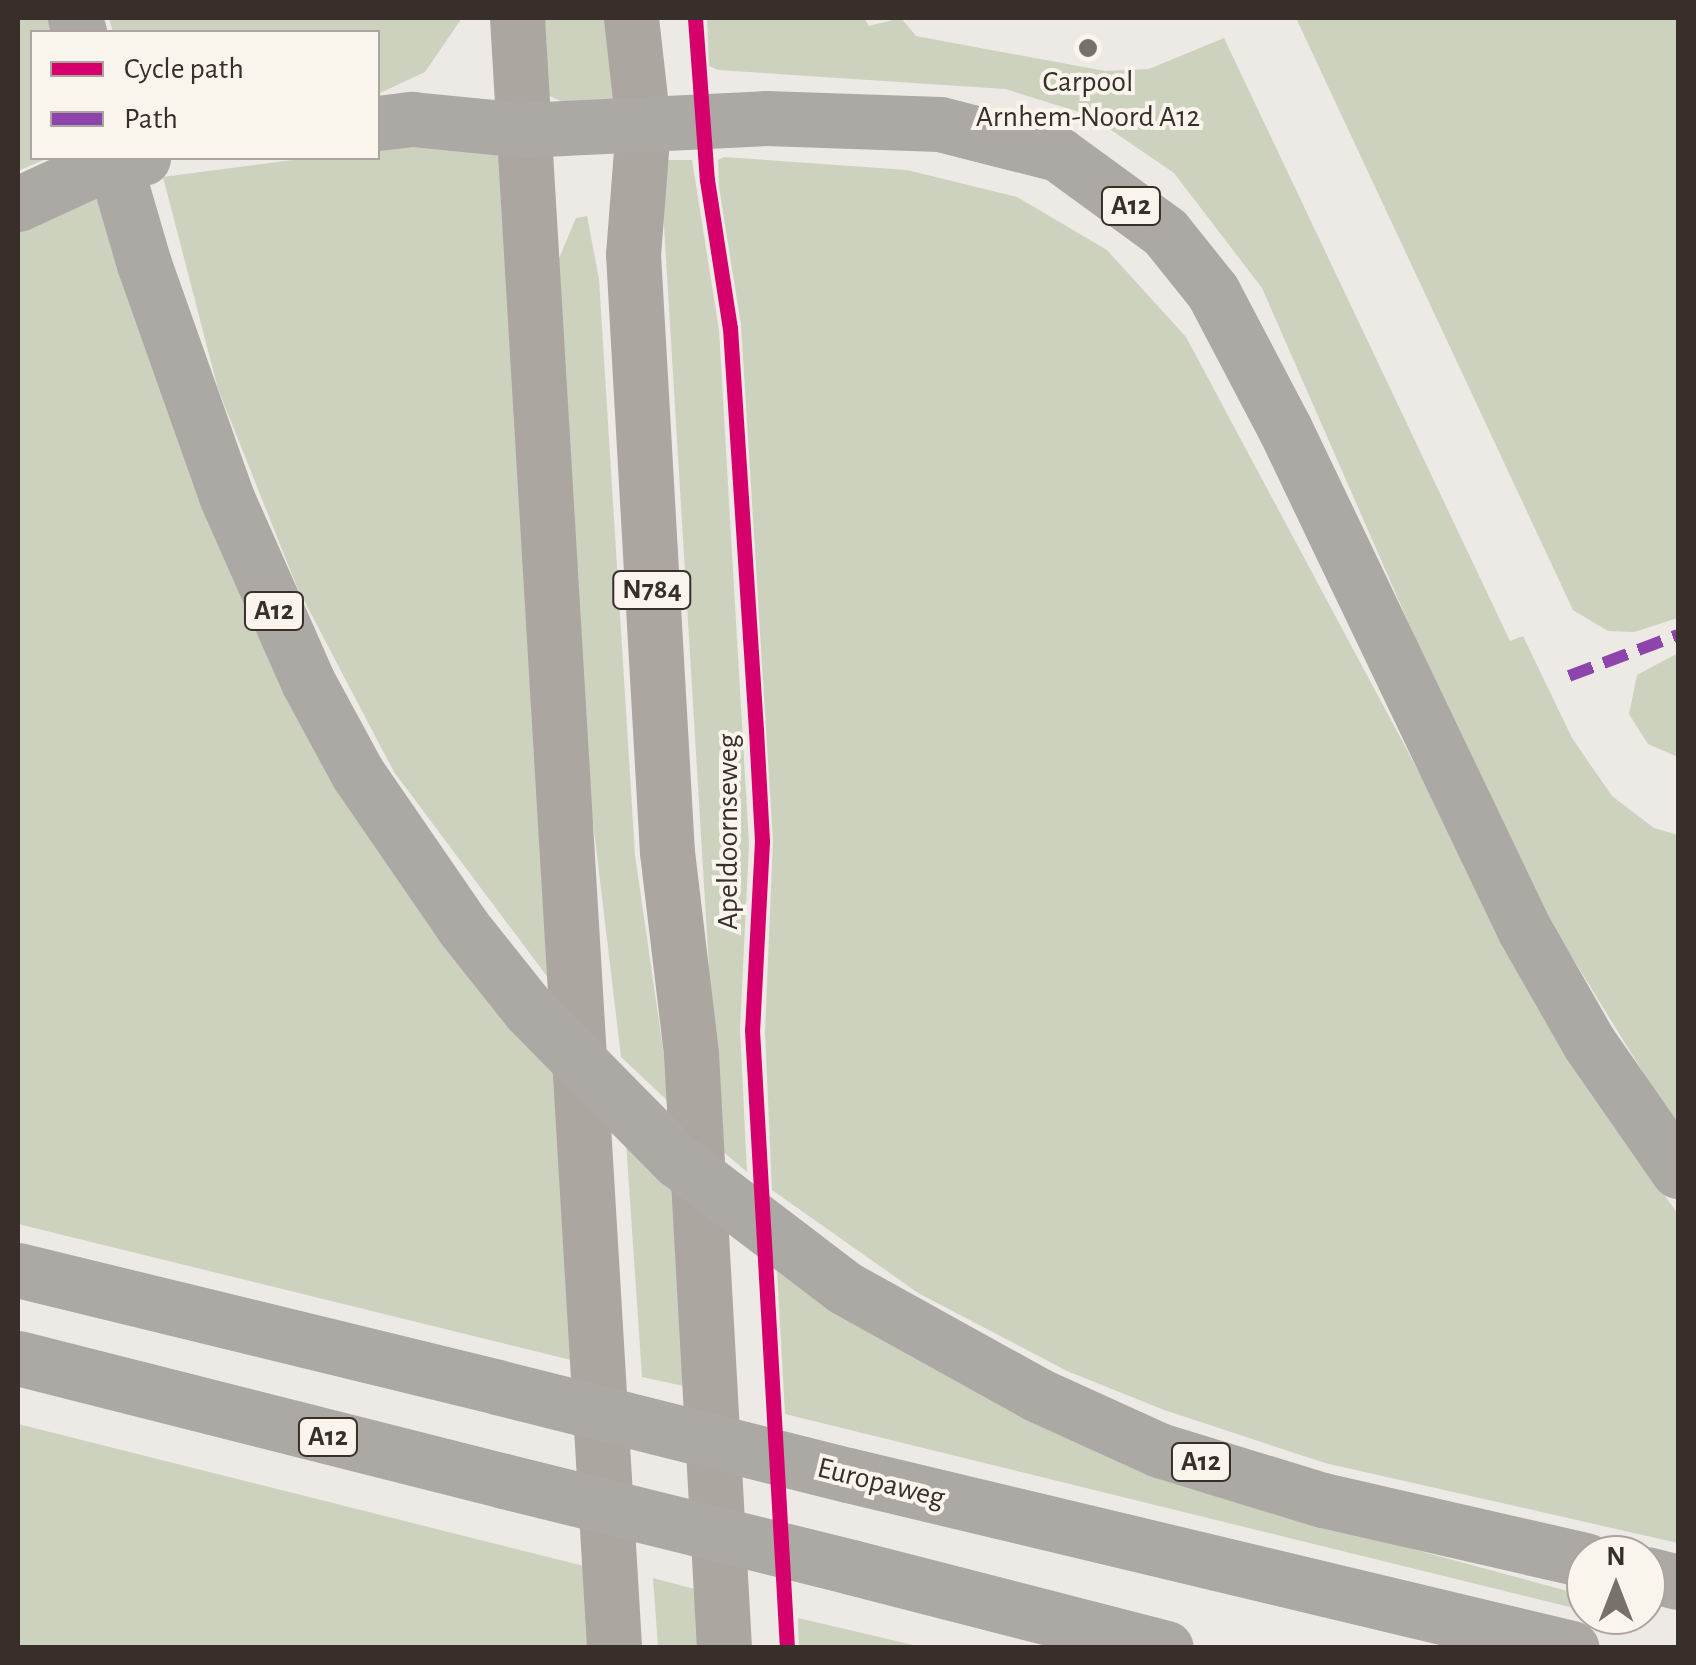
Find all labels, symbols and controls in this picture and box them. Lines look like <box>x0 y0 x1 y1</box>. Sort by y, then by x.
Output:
legend <box>30 30 380 160</box>
marker: Carpool Arnhem-Noord A12 <box>1077 37 1099 59</box>
text: Cycle path <box>124 54 244 84</box>
place label: Carpool Arnhem-Noord A12 <box>976 64 1200 134</box>
text: Path <box>124 104 178 134</box>
road number: A12 <box>1098 183 1164 229</box>
road number: N784 <box>612 567 692 613</box>
road number: A12 <box>242 588 306 634</box>
street label: Apeldoornseweg <box>710 734 746 930</box>
road number: A12 <box>296 1414 360 1460</box>
road number: A12 <box>1168 1439 1234 1485</box>
street label: Europaweg <box>814 1450 948 1516</box>
north arrow <box>1566 1535 1666 1635</box>
text: N <box>1606 1543 1626 1571</box>

